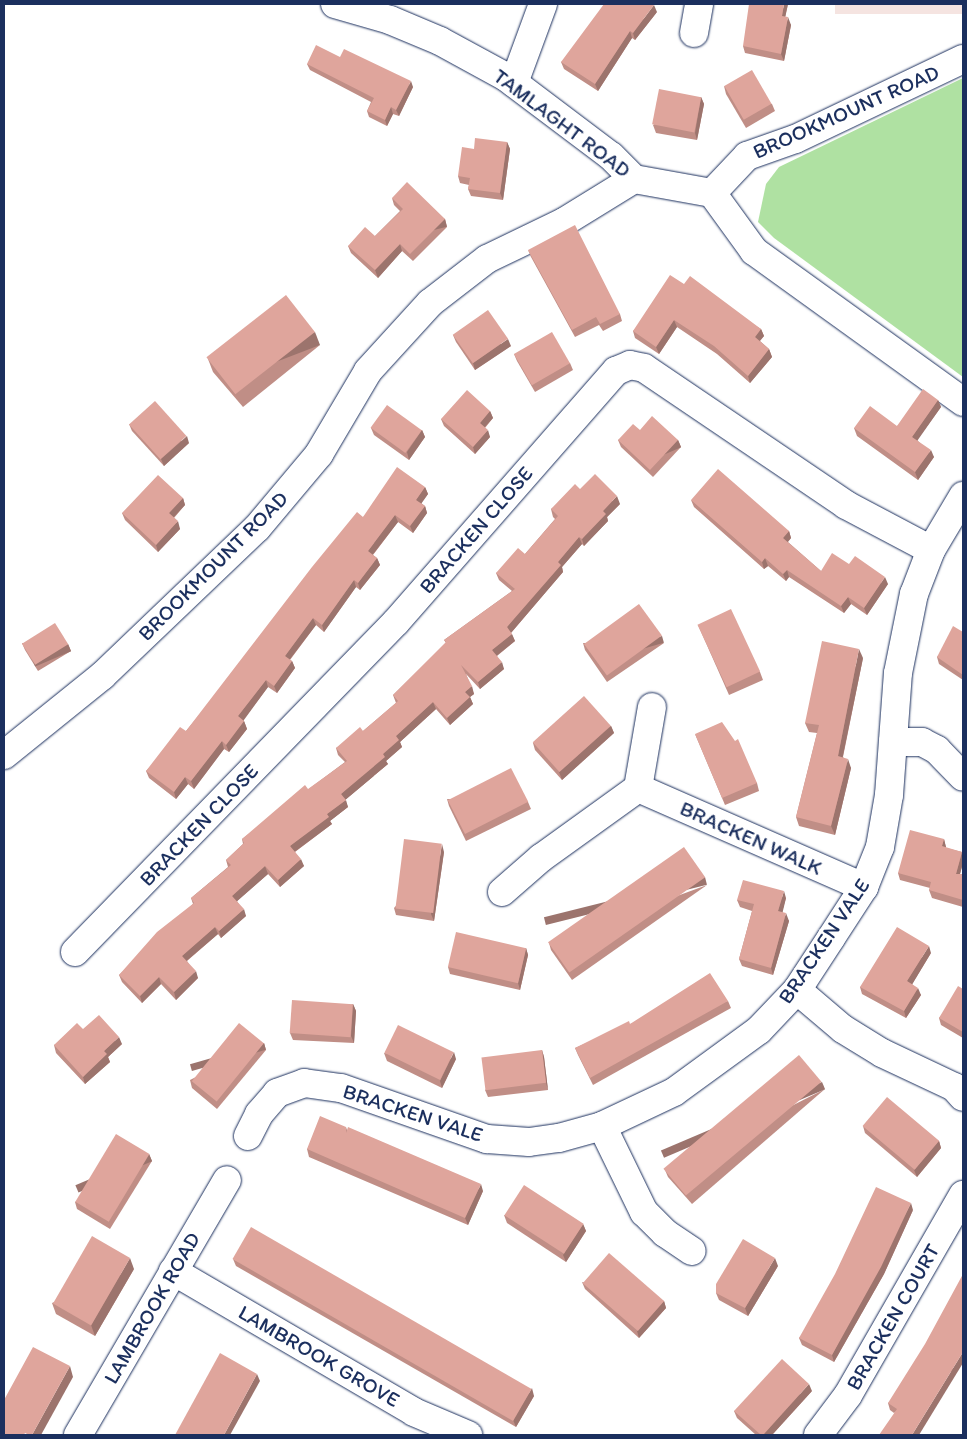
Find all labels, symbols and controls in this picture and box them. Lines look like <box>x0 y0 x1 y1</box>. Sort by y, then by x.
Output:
street label: BROOKMOUNT ROAD <box>749 60 943 164</box>
street label: TAMLAGHT ROAD <box>488 63 636 183</box>
street label: BRACKEN CLOSE <box>414 461 538 599</box>
street label: BROOKMOUNT ROAD <box>133 486 293 646</box>
street label: BRACKEN CLOSE <box>134 759 264 891</box>
street label: BRACKEN WALK <box>676 795 826 881</box>
street label: BRACKEN VALE <box>773 874 875 1008</box>
street label: BRACKEN VALE <box>340 1079 486 1147</box>
street label: LAMBROOK ROAD <box>99 1228 205 1388</box>
street label: BRACKEN COURT <box>841 1239 945 1395</box>
street label: LAMBROOK GROVE <box>234 1299 404 1413</box>

